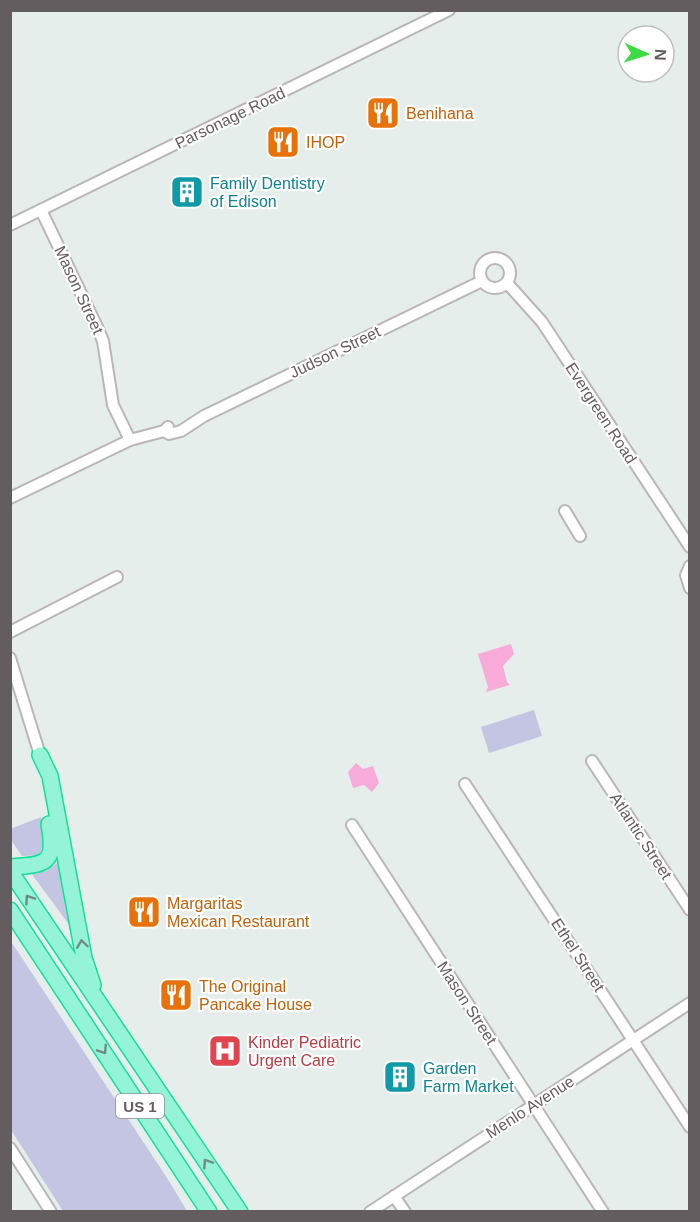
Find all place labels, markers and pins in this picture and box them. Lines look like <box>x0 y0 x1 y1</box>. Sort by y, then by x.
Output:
restaurant icon: Benihana <box>365 95 401 131</box>
place label: Benihana <box>406 105 474 122</box>
restaurant icon: IHOP <box>265 124 301 160</box>
place label: IHOP <box>306 134 345 151</box>
building icon: Family Dentistry of Edison <box>169 174 205 210</box>
place label: Family Dentistry of Edison <box>210 175 325 210</box>
restaurant icon: Margaritas Mexican Restaurant <box>126 894 162 930</box>
place label: Margaritas Mexican Restaurant <box>167 895 310 930</box>
restaurant icon: The Original Pancake House <box>158 977 194 1013</box>
place label: The Original Pancake House <box>199 978 312 1013</box>
hospital icon: Kinder Pediatric Urgent Care <box>207 1033 243 1069</box>
place label: Kinder Pediatric Urgent Care <box>248 1034 361 1069</box>
building icon: Garden Farm Market <box>382 1059 418 1095</box>
place label: Garden Farm Market <box>423 1060 514 1095</box>

